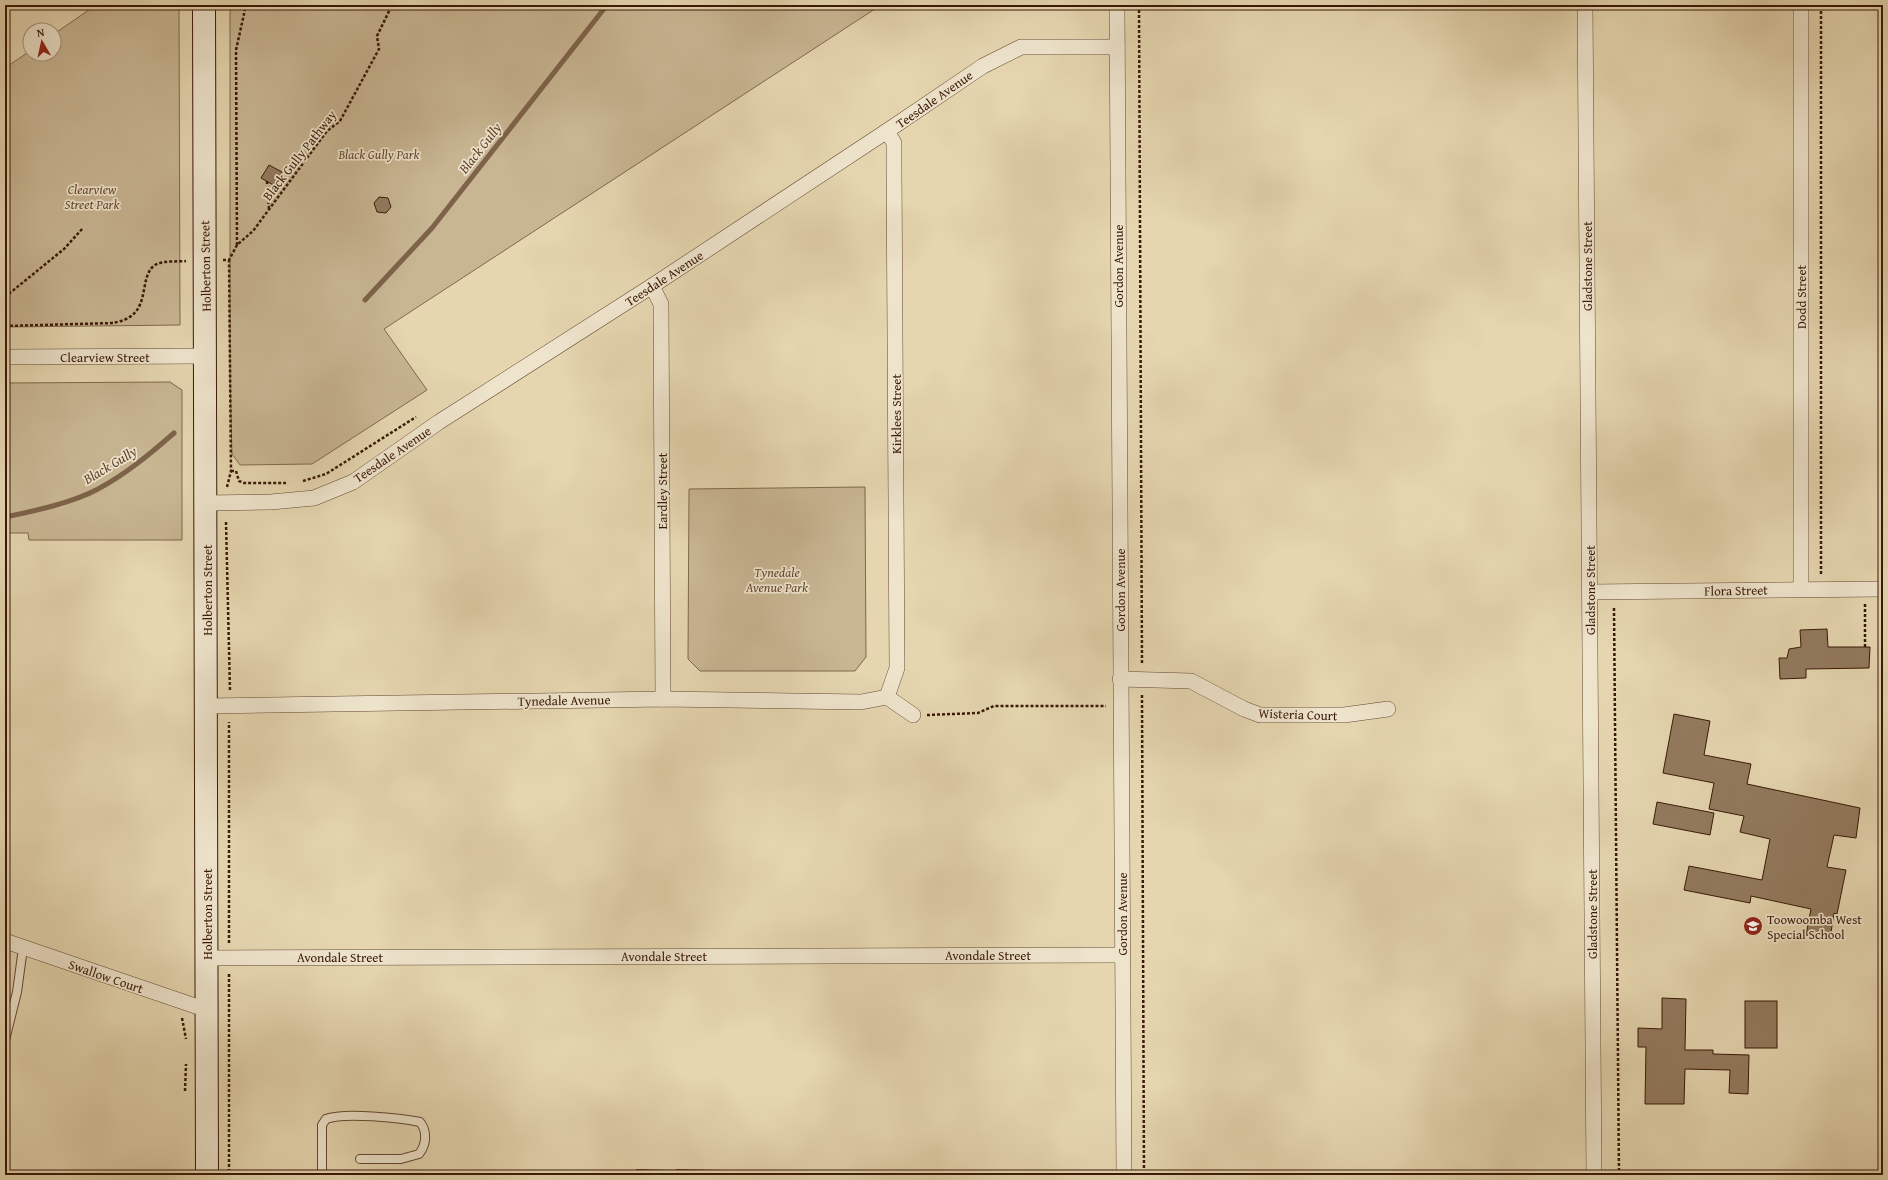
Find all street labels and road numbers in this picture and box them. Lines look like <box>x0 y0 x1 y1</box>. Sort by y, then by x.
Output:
street label: Teesdale Avenue <box>892 66 977 133</box>
street label: Black Gully Pathway <box>258 106 341 205</box>
street label: Holberton Street <box>195 220 216 312</box>
street label: Gladstone Street <box>1578 221 1597 311</box>
street label: Gordon Avenue <box>1109 224 1128 308</box>
street label: Teesdale Avenue <box>621 246 707 311</box>
street label: Dodd Street <box>1792 265 1811 329</box>
street label: Clearview Street <box>60 348 150 367</box>
street label: Kirklees Street <box>887 374 906 454</box>
street label: Teesdale Avenue <box>350 421 435 487</box>
street label: Eardley Street <box>653 452 672 529</box>
street label: Holberton Street <box>198 544 217 636</box>
street label: Gladstone Street <box>1581 545 1600 635</box>
street label: Gordon Avenue <box>1111 548 1130 632</box>
street label: Flora Street <box>1704 580 1768 601</box>
street label: Tynedale Avenue <box>517 690 611 711</box>
street label: Wisteria Court <box>1258 704 1338 725</box>
street label: Holberton Street <box>198 868 217 960</box>
street label: Gladstone Street <box>1583 869 1602 959</box>
street label: Gordon Avenue <box>1113 872 1132 956</box>
street label: Avondale Street <box>945 946 1031 965</box>
street label: Avondale Street <box>621 947 707 966</box>
street label: Avondale Street <box>297 948 383 967</box>
street label: Swallow Court <box>66 955 146 998</box>

